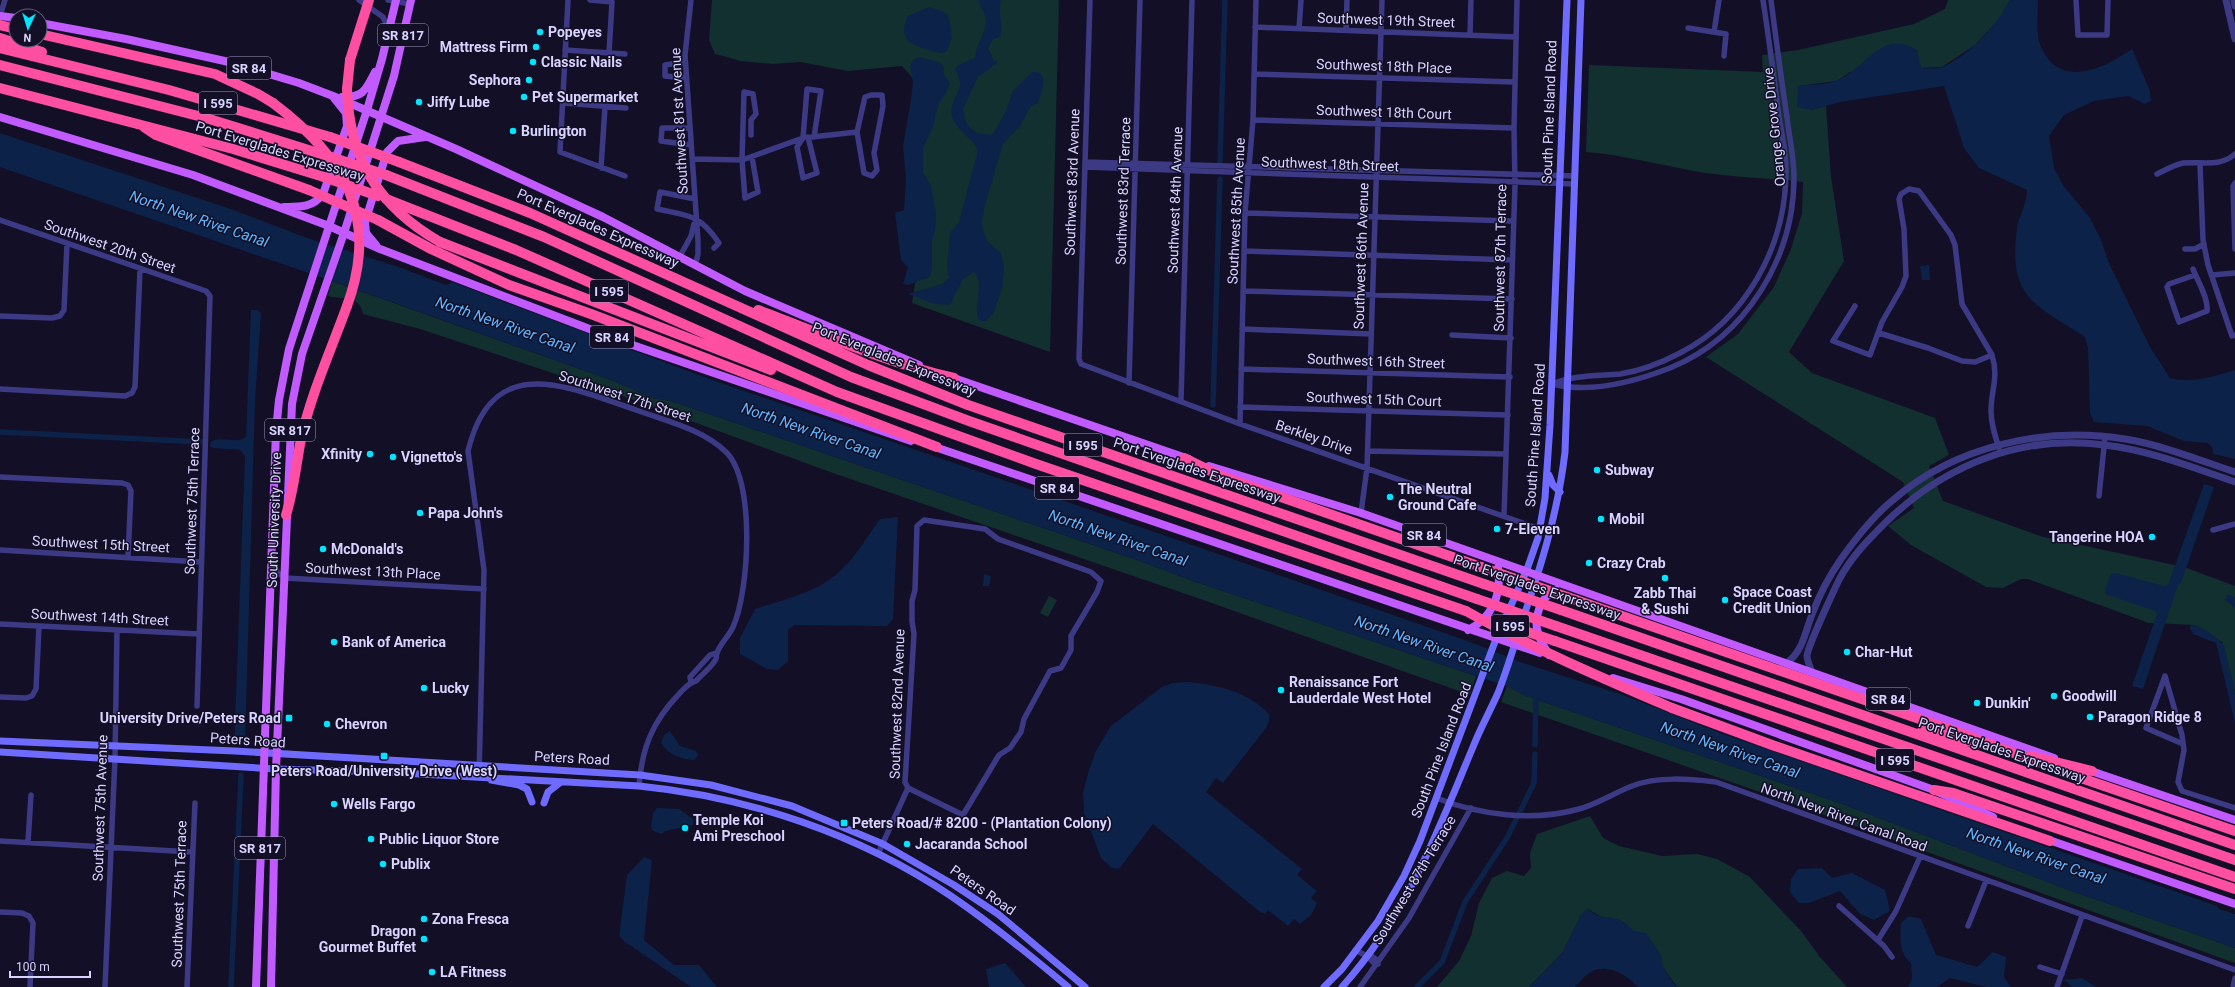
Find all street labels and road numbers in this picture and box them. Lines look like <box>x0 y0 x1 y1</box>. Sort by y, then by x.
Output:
street label: Southwest 19th Street <box>1317 10 1456 30</box>
road number: SR 817 <box>378 24 428 46</box>
street label: South Pine Island Road <box>1538 40 1560 184</box>
street label: Southwest 81st Avenue <box>667 48 691 194</box>
street label: Southwest 18th Place <box>1316 56 1452 76</box>
road number: SR 84 <box>227 57 271 79</box>
street label: Orange Grove Drive <box>1760 67 1788 187</box>
road number: I 595 <box>199 92 237 114</box>
street label: Southwest 18th Court <box>1316 102 1452 122</box>
street label: Southwest 83rd Avenue <box>1061 108 1083 256</box>
street label: Southwest 83rd Terrace <box>1112 117 1134 265</box>
street label: Port Everglades Expressway <box>194 118 366 184</box>
street label: Southwest 84th Avenue <box>1164 126 1186 274</box>
street label: Southwest 85th Avenue <box>1224 137 1248 285</box>
street label: Southwest 18th Street <box>1261 154 1400 174</box>
street label: Southwest 86th Avenue <box>1350 182 1372 330</box>
street label: Southwest 87th Terrace <box>1491 184 1509 332</box>
street label: Port Everglades Expressway <box>515 185 682 271</box>
street label: Southwest 20th Street <box>42 216 178 276</box>
road number: I 595 <box>590 280 628 302</box>
street label: Port Everglades Expressway <box>810 319 979 399</box>
road number: SR 84 <box>590 326 634 348</box>
street label: Southwest 16th Street <box>1307 351 1446 371</box>
street label: South Pine Island Road <box>1522 363 1548 507</box>
street label: Southwest 17th Street <box>557 367 693 425</box>
street label: Southwest 15th Court <box>1306 389 1442 409</box>
street label: Berkley Drive <box>1273 416 1355 458</box>
road number: SR 817 <box>265 419 315 441</box>
street label: Southwest 75th Terrace <box>181 427 203 575</box>
road number: I 595 <box>1064 434 1102 456</box>
street label: Port Everglades Expressway <box>1112 434 1283 506</box>
street label: South University Drive <box>264 452 284 588</box>
road number: SR 84 <box>1035 477 1079 499</box>
road number: SR 84 <box>1402 524 1446 546</box>
street label: Southwest 15th Street <box>32 532 171 556</box>
street label: Port Everglades Expressway <box>1452 551 1623 623</box>
street label: Southwest 13th Place <box>305 559 441 583</box>
street label: Southwest 14th Street <box>31 605 170 629</box>
road number: I 595 <box>1491 615 1529 637</box>
street label: Southwest 82nd Avenue <box>886 629 908 779</box>
street label: South Pine Island Road <box>1408 680 1474 820</box>
road number: SR 84 <box>1866 688 1910 710</box>
street label: Port Everglades Expressway <box>1917 714 2088 786</box>
street label: Peters Road <box>210 729 286 751</box>
street label: Southwest 75th Avenue <box>89 734 111 882</box>
street label: Peters Road <box>534 748 610 768</box>
road number: I 595 <box>1876 749 1914 771</box>
street label: North New River Canal Road <box>1759 779 1929 855</box>
street label: Southwest 87th Terrace <box>1369 813 1459 947</box>
street label: Southwest 75th Terrace <box>168 820 190 968</box>
road number: SR 817 <box>235 837 285 859</box>
street label: Peters Road <box>947 862 1019 918</box>

